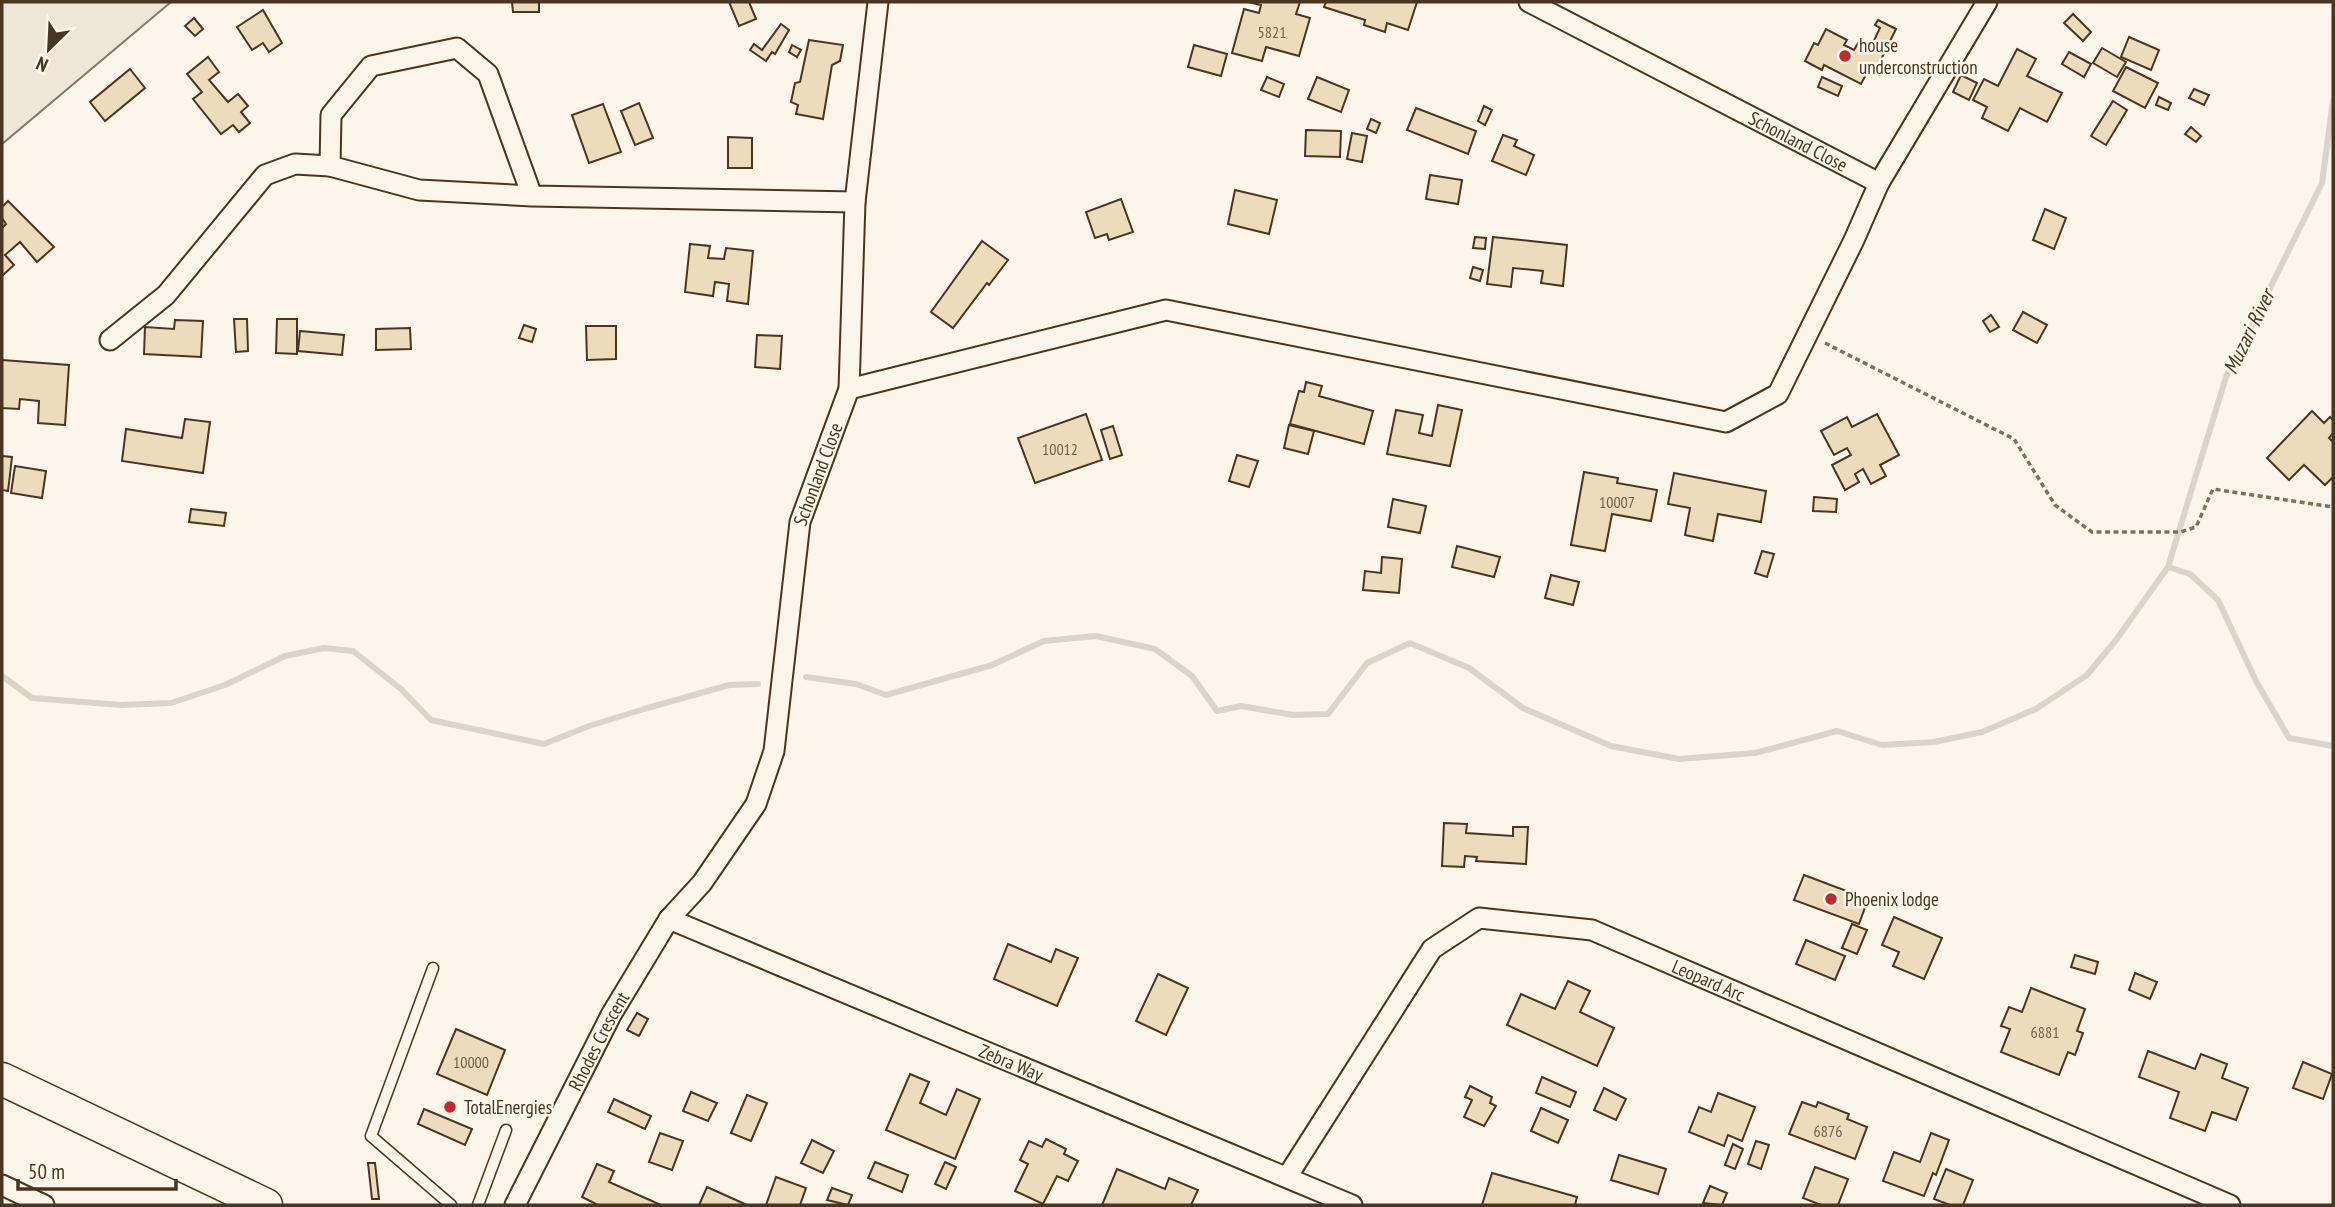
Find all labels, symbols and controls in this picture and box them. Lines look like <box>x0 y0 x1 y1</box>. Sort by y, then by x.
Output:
north arrow <box>14 14 84 84</box>
house number: 5821 <box>1258 22 1286 42</box>
place label: house underconstruction <box>1859 33 1978 79</box>
marker: house underconstruction <box>1837 48 1853 64</box>
text: N <box>33 51 52 78</box>
street label: Schonland Close <box>1745 106 1852 177</box>
water label: Muzari River <box>2217 282 2282 378</box>
street label: Schonland Close <box>788 419 848 529</box>
house number: 10012 <box>1042 439 1078 459</box>
house number: 10007 <box>1599 492 1635 512</box>
place label: Phoenix lodge <box>1845 887 1939 911</box>
marker: Phoenix lodge <box>1823 891 1839 907</box>
street label: Leopard Arc <box>1668 954 1749 1007</box>
street label: Rhodes Crescent <box>563 987 635 1094</box>
house number: 6881 <box>2031 1022 2059 1042</box>
street label: Zebra Way <box>976 1038 1048 1087</box>
house number: 10000 <box>453 1052 489 1072</box>
place label: TotalEnergies <box>464 1095 552 1119</box>
marker: TotalEnergies <box>442 1099 458 1115</box>
house number: 6876 <box>1814 1121 1842 1141</box>
scale bar <box>18 1148 175 1192</box>
text: 50 m <box>28 1158 65 1185</box>

